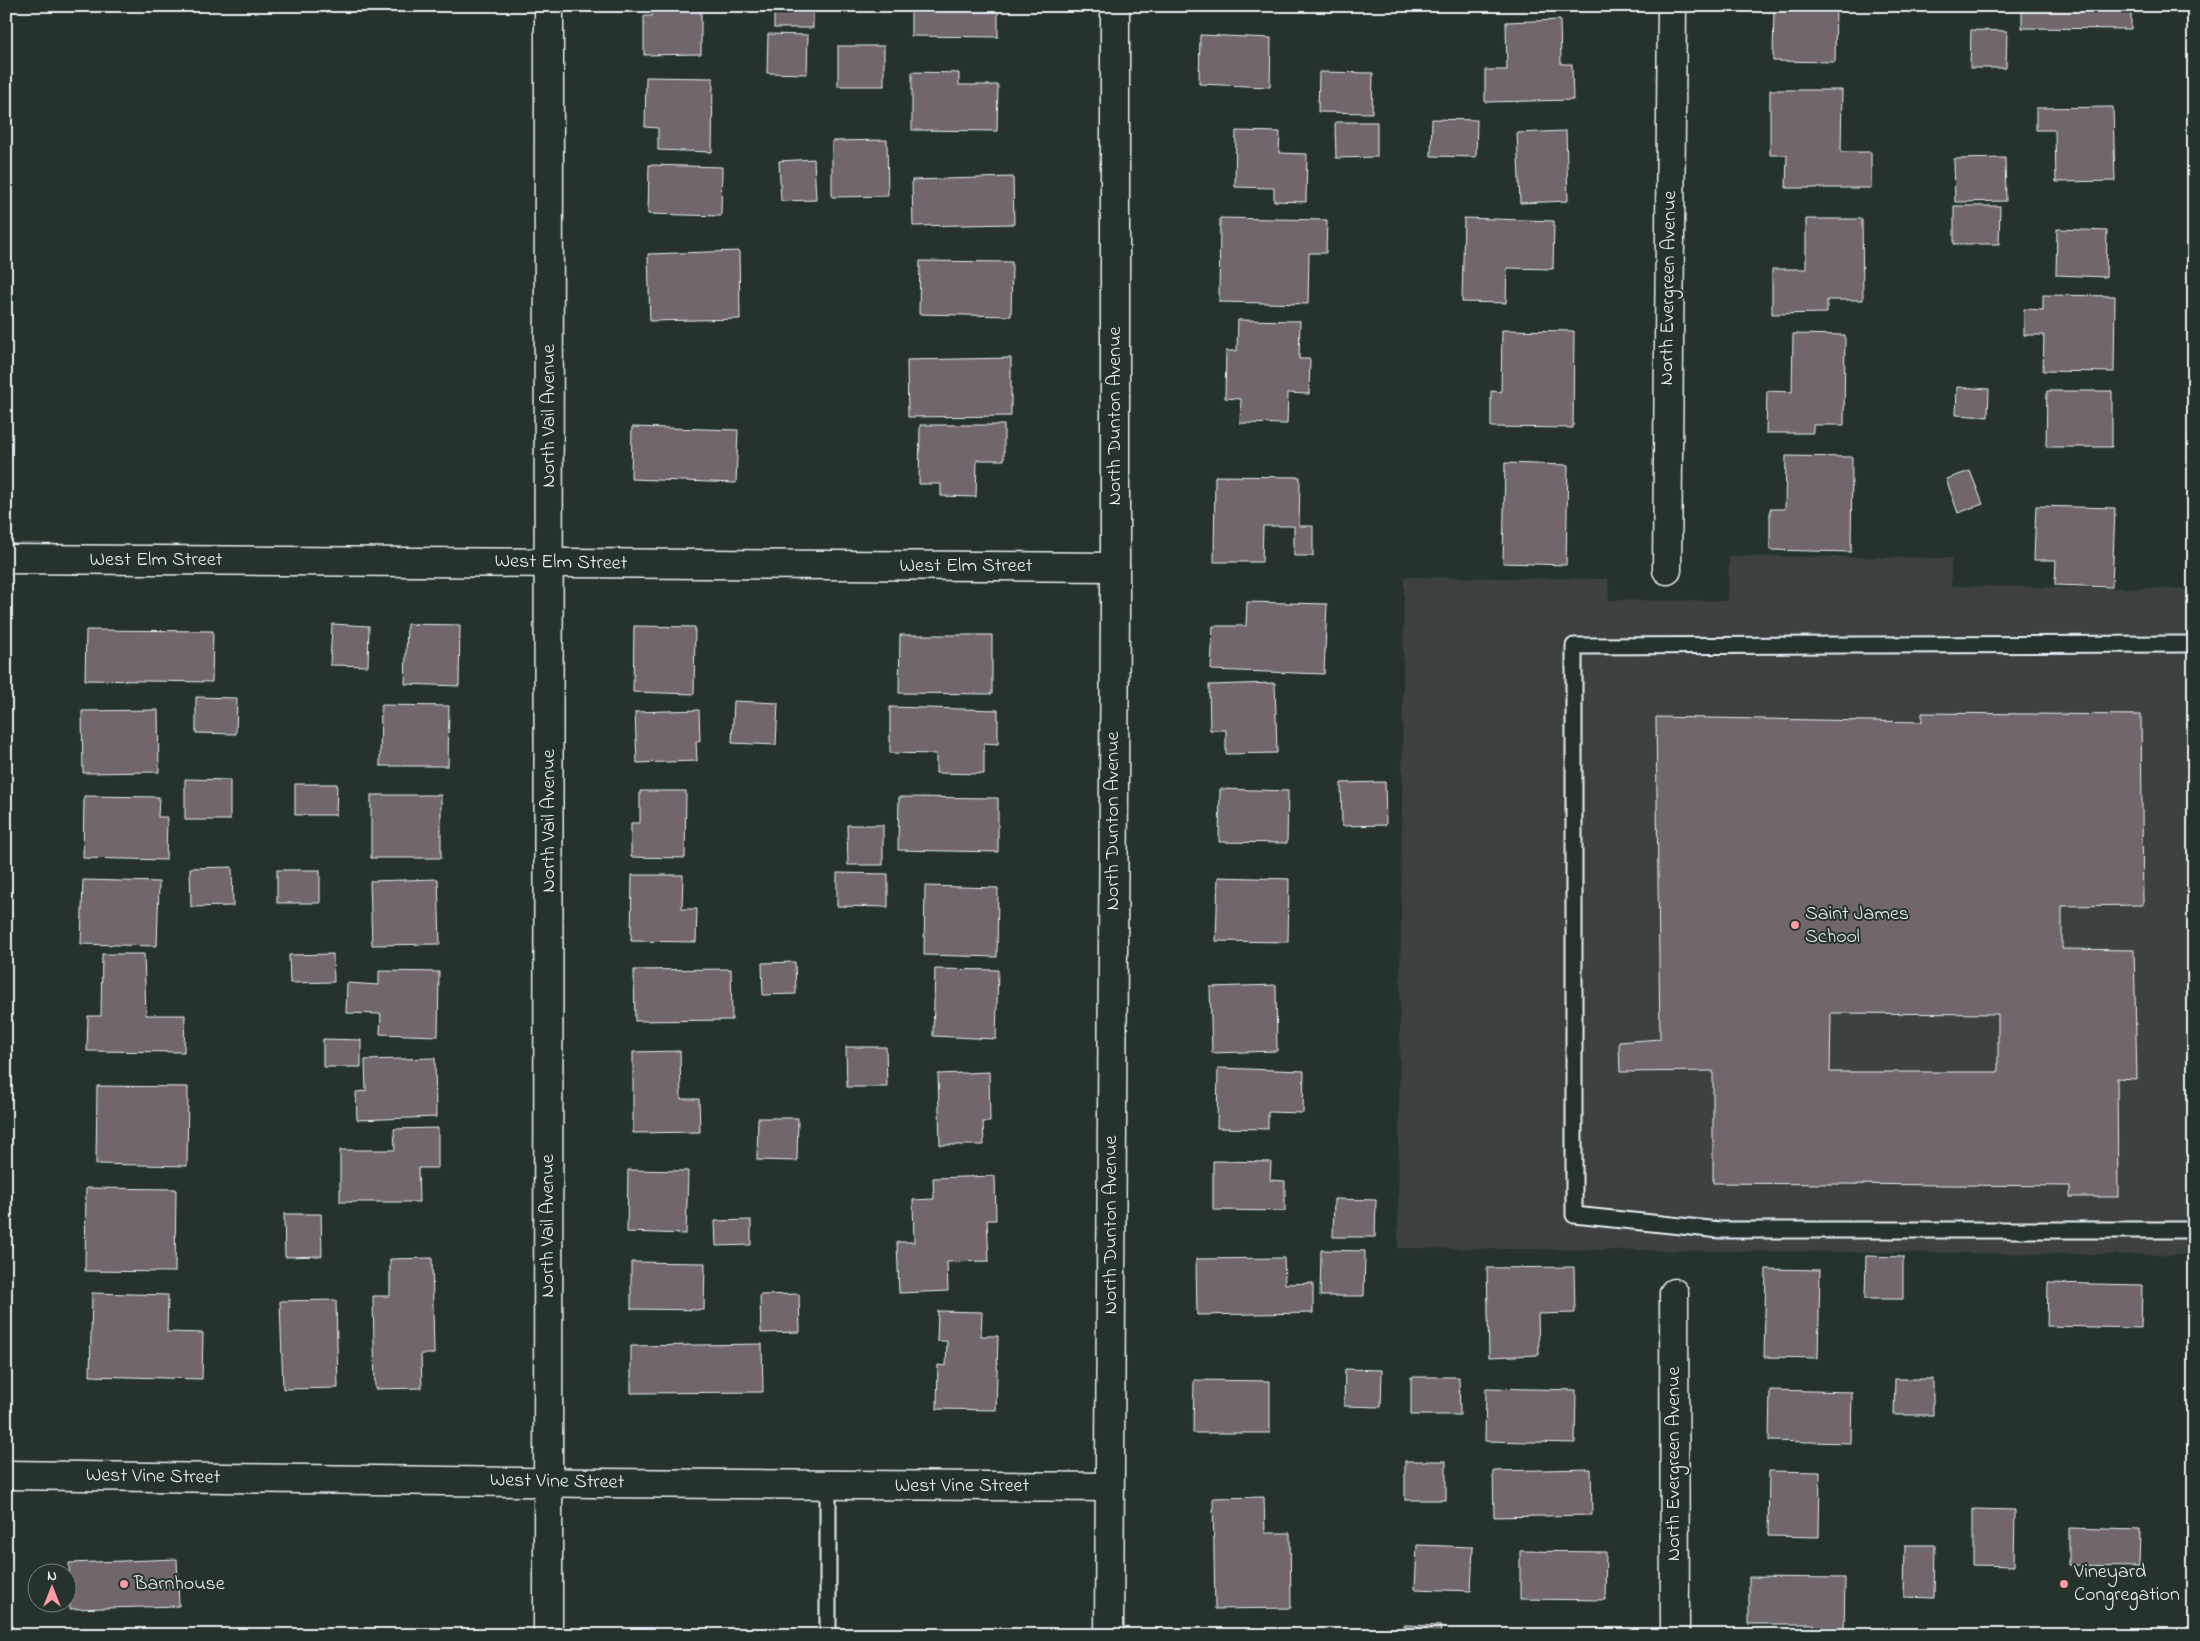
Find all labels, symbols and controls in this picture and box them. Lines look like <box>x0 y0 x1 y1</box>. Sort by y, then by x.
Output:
street label: North Evergreen Avenue <box>1653 190 1686 386</box>
street label: North Dunton Avenue <box>1101 326 1130 506</box>
street label: North Vail Avenue <box>535 344 564 488</box>
street label: West Elm Street <box>90 546 223 575</box>
street label: West Elm Street <box>494 547 628 579</box>
street label: West Elm Street <box>900 552 1033 581</box>
street label: North Dunton Avenue <box>1099 731 1128 911</box>
street label: North Vail Avenue <box>535 749 564 893</box>
place label: Saint James School <box>1805 900 1909 952</box>
marker: Saint James School <box>1789 919 1801 931</box>
street label: North Dunton Avenue <box>1097 1135 1126 1315</box>
street label: North Vail Avenue <box>534 1154 563 1298</box>
street label: North Evergreen Avenue <box>1660 1367 1690 1561</box>
street label: West Vine Street <box>85 1461 221 1493</box>
street label: West Vine Street <box>489 1466 625 1498</box>
street label: West Vine Street <box>895 1472 1030 1501</box>
place label: Vineyard Congregation <box>2073 1558 2180 1611</box>
north arrow <box>28 1564 78 1614</box>
text: N <box>47 1566 57 1587</box>
place label: Barnhouse <box>133 1570 225 1599</box>
marker: Barnhouse <box>118 1578 130 1590</box>
marker: Vineyard Congregation <box>2058 1578 2070 1590</box>

